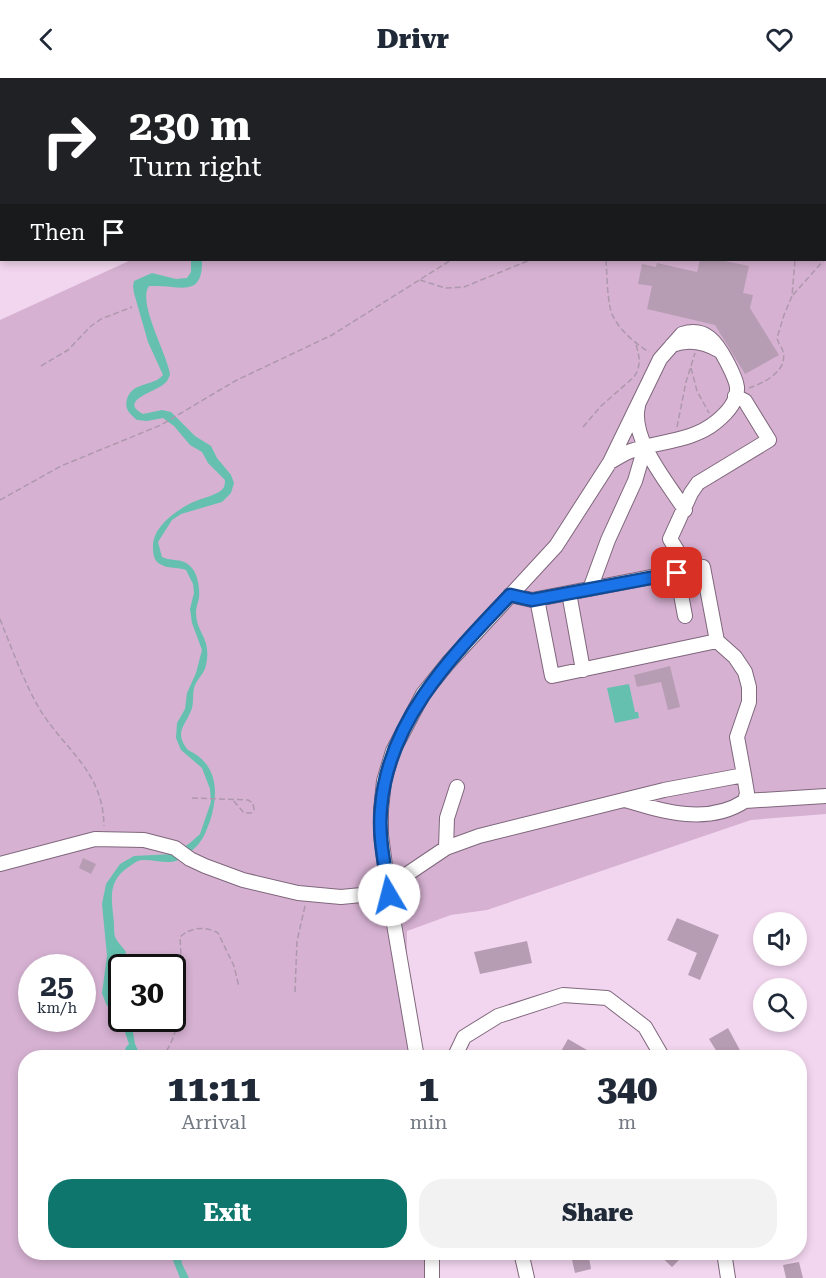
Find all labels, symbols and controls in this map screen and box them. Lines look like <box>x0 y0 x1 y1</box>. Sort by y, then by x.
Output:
icon: back <box>30 23 63 56</box>
text: Drivr <box>377 23 449 55</box>
icon: heart <box>763 23 796 56</box>
text: 230 m <box>129 101 251 150</box>
icon: right <box>30 102 108 180</box>
text: Turn right <box>129 151 262 183</box>
icon: arrive <box>97 216 130 249</box>
text: Then <box>30 220 85 245</box>
pin <box>651 547 702 598</box>
icon: arrive <box>660 556 693 589</box>
position arrow <box>357 863 421 927</box>
map controls <box>753 912 807 1032</box>
button: sound <box>753 912 807 966</box>
speed limit sign: 30 <box>108 954 186 1032</box>
text: 25 <box>40 968 74 1003</box>
button: search <box>753 978 807 1032</box>
text: km/h <box>37 999 77 1017</box>
text: 11:11 <box>168 1068 260 1110</box>
text: 1 <box>418 1068 439 1110</box>
text: 340 <box>597 1068 657 1110</box>
text: Arrival <box>181 1110 246 1134</box>
text: min <box>410 1110 447 1134</box>
text: m <box>618 1110 636 1134</box>
button: Exit <box>48 1179 407 1248</box>
button: Share <box>419 1179 777 1248</box>

